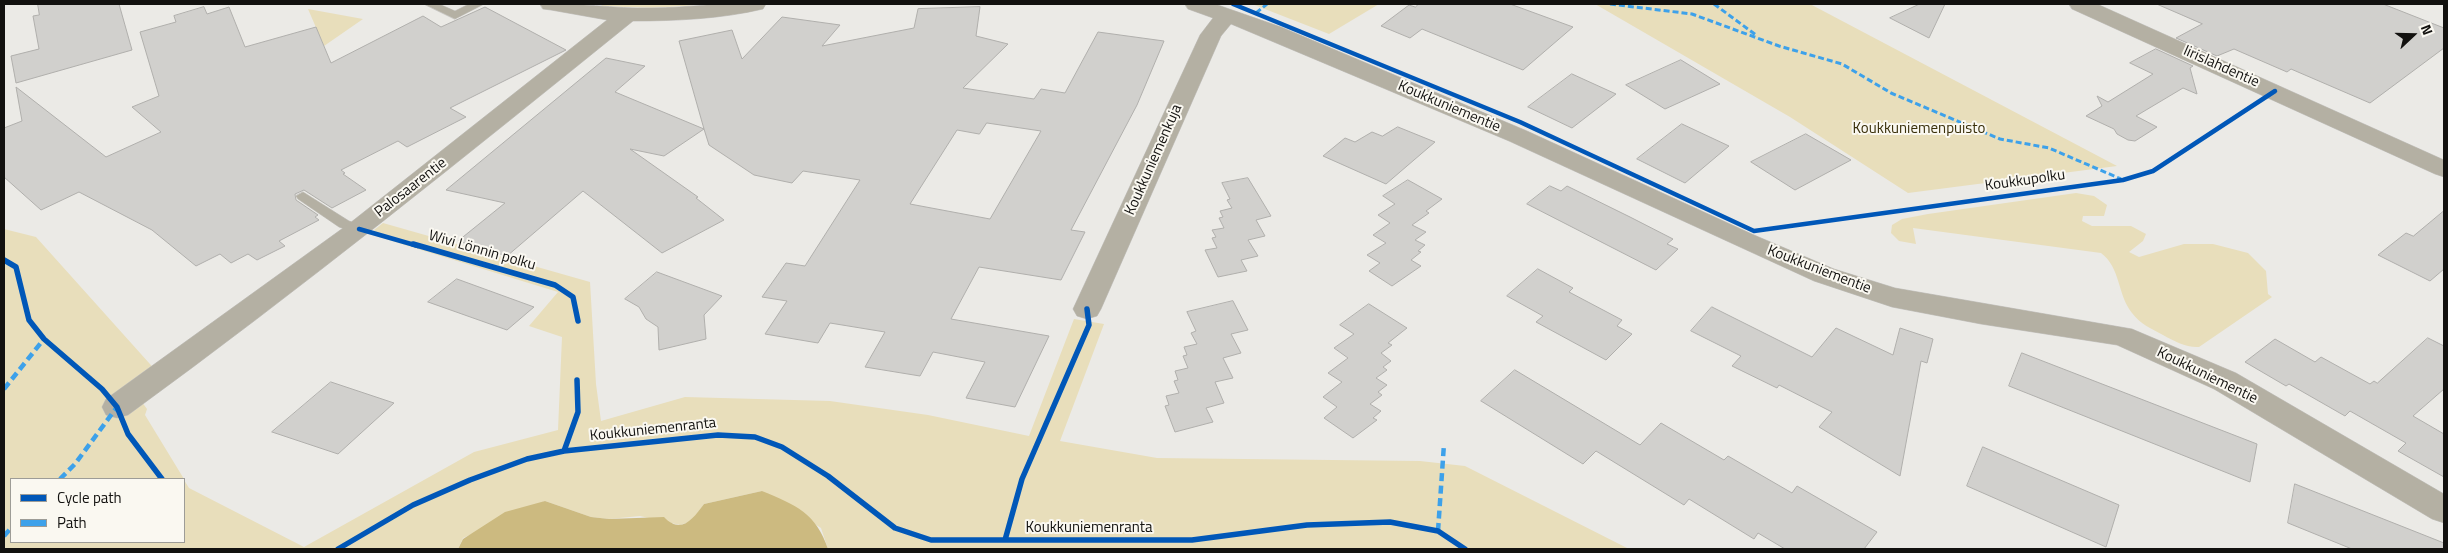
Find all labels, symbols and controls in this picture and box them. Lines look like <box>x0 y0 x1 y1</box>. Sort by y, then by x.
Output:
north arrow <box>2388 10 2438 60</box>
text: N <box>2416 21 2439 38</box>
street label: Iirislahdentie <box>2180 42 2262 92</box>
street label: Koukkuniementie <box>1395 77 1503 137</box>
street label: Koukkuniemenkuja <box>1121 102 1187 218</box>
park label: Koukkuniemenpuisto <box>1853 120 1985 138</box>
street label: Palosaarentie <box>371 154 451 222</box>
street label: Koukkupolku <box>1984 166 2066 196</box>
street label: Wivi Lönnin polku <box>426 227 538 275</box>
street label: Koukkuniementie <box>1765 242 1873 298</box>
street label: Koukkuniementie <box>2154 344 2260 408</box>
street label: Koukkuniemenranta <box>589 414 717 446</box>
legend <box>10 478 185 543</box>
text: Cycle path <box>57 486 122 509</box>
text: Path <box>57 511 87 534</box>
street label: Koukkuniemenranta <box>1025 519 1153 537</box>

